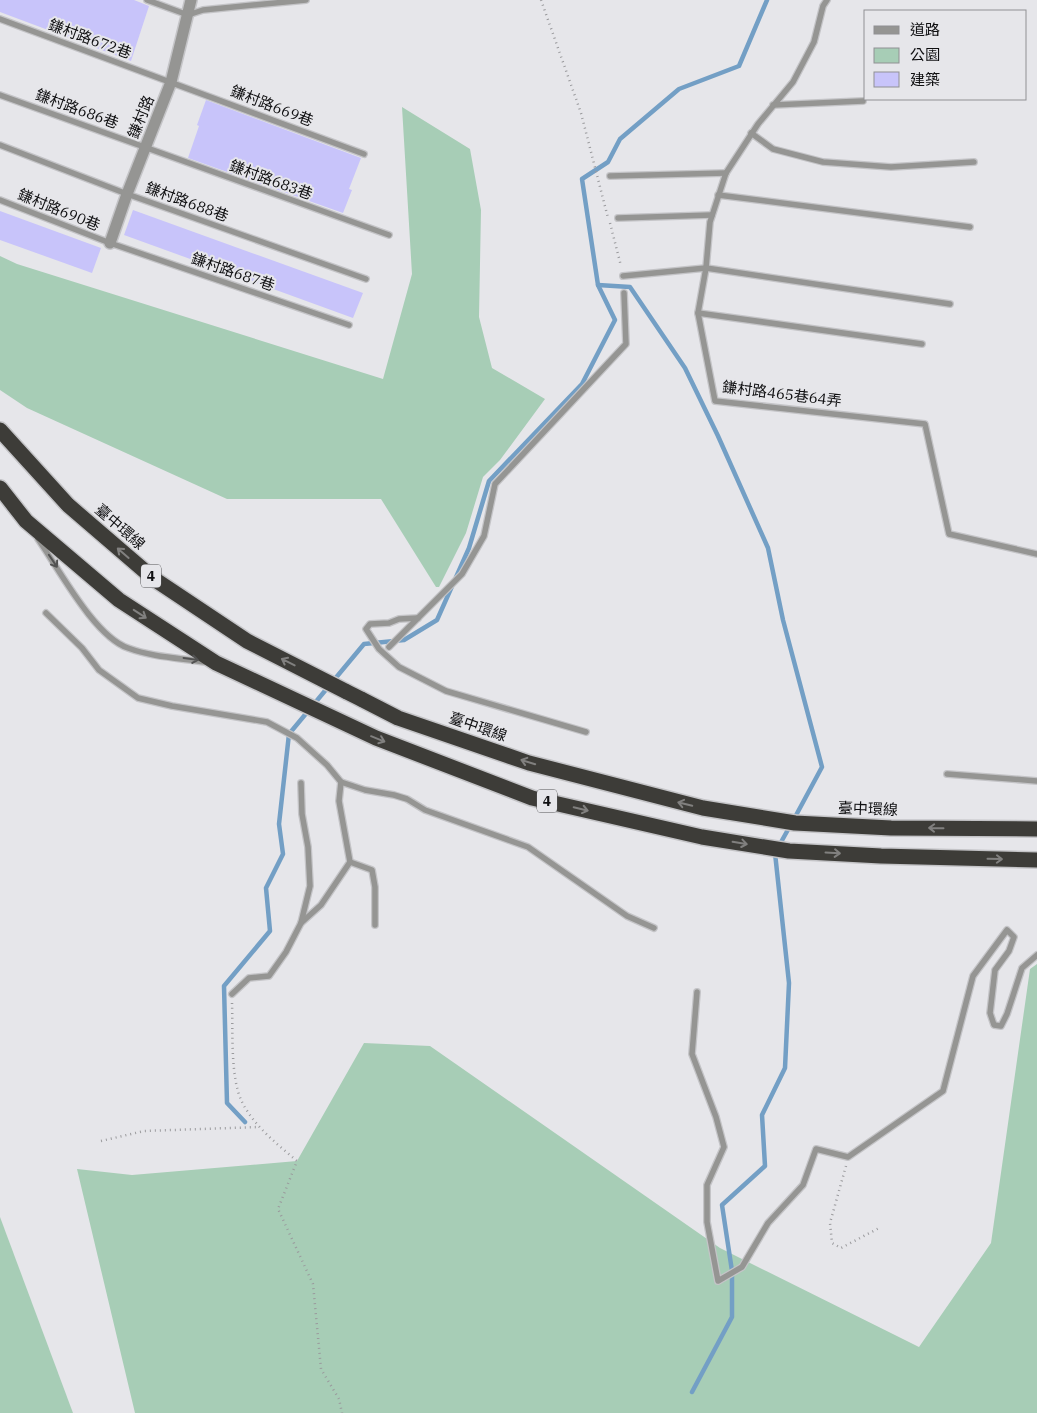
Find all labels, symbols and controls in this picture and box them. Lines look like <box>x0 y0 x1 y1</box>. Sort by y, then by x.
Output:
legend <box>864 10 1027 100</box>
street label: 鎌村路672巷 <box>46 15 134 62</box>
text: 道路 <box>910 20 940 39</box>
text: 公園 <box>910 45 940 64</box>
text: 建築 <box>910 70 940 89</box>
street label: 鎌村路669巷 <box>228 81 316 130</box>
street label: 鎌村路686巷 <box>33 85 121 132</box>
street label: 鎌村路 <box>123 92 158 141</box>
street label: 鎌村路683巷 <box>227 156 315 203</box>
street label: 鎌村路688巷 <box>143 178 231 225</box>
street label: 鎌村路690巷 <box>15 184 103 235</box>
street label: 鎌村路687巷 <box>189 248 277 295</box>
street label: 鎌村路465巷64弄 <box>721 377 843 410</box>
street label: 臺中環線 <box>91 500 149 553</box>
one-way arrow <box>117 547 130 559</box>
one-way arrow <box>48 554 58 568</box>
road number: 4 <box>141 564 161 588</box>
one-way arrow <box>133 608 147 619</box>
one-way arrow <box>182 655 198 665</box>
one-way arrow <box>280 657 295 667</box>
street label: 臺中環線 <box>447 708 510 745</box>
one-way arrow <box>370 735 386 744</box>
one-way arrow <box>521 757 537 767</box>
road number: 4 <box>537 789 557 812</box>
one-way arrow <box>678 798 694 808</box>
street label: 臺中環線 <box>838 798 898 819</box>
one-way arrow <box>573 805 589 814</box>
one-way arrow <box>928 823 944 833</box>
one-way arrow <box>732 839 748 849</box>
one-way arrow <box>825 849 841 858</box>
one-way arrow <box>987 854 1003 863</box>

